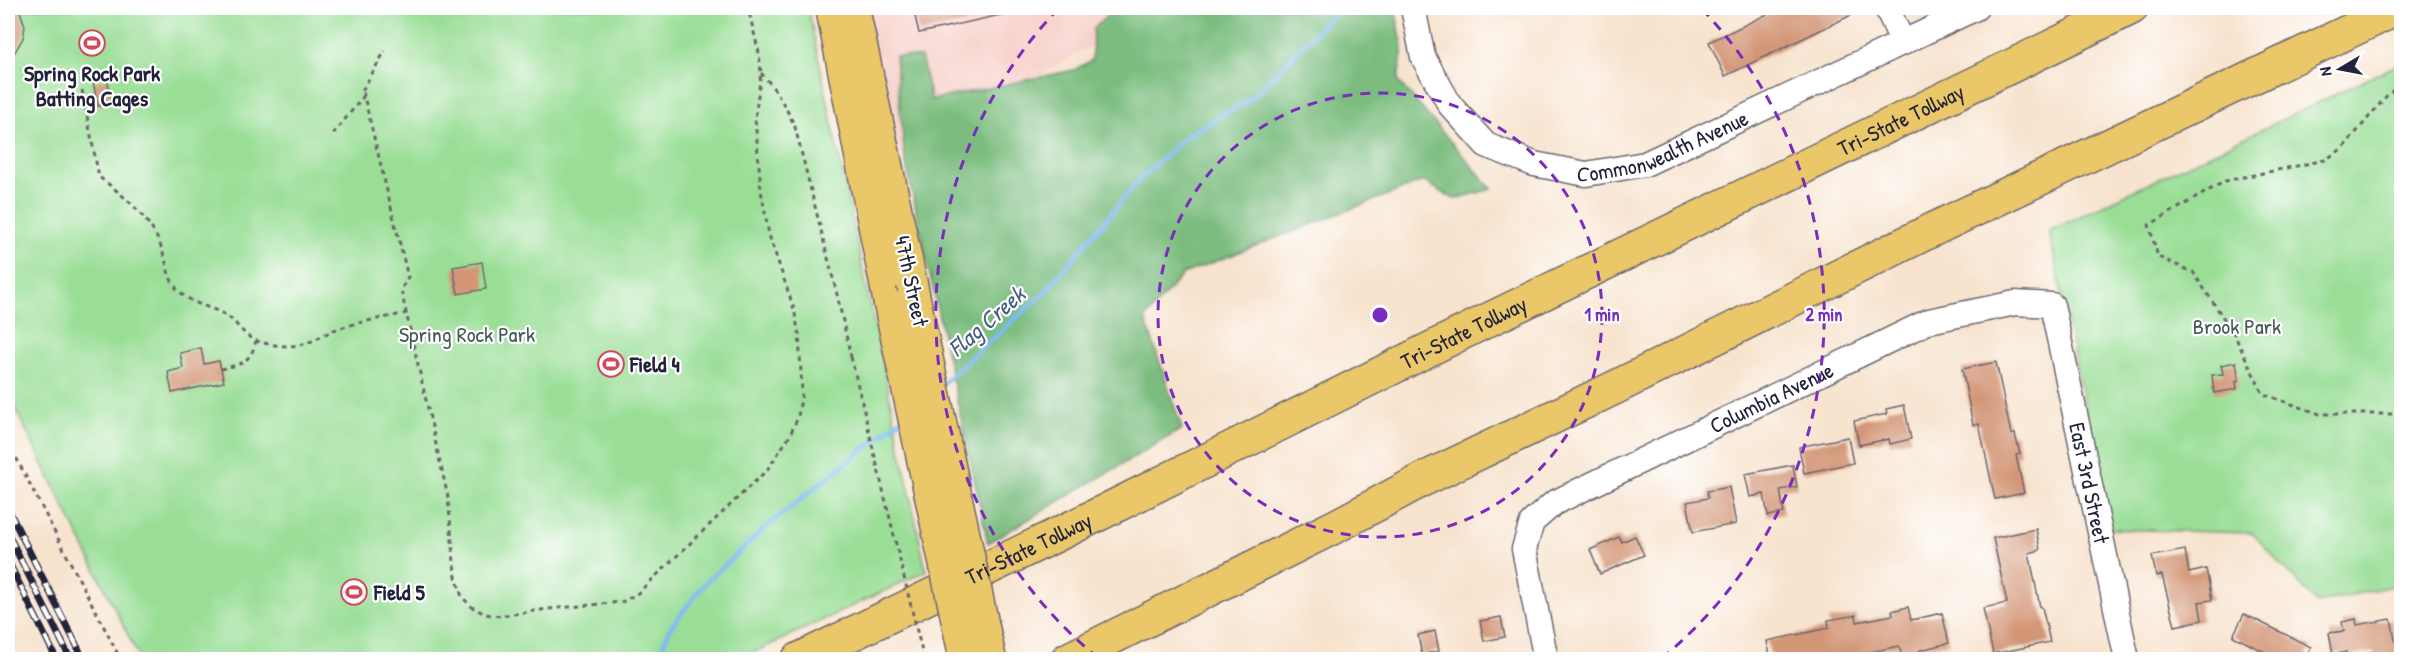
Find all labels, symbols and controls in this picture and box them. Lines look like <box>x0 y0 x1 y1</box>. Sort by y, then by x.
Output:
sports icon: Spring Rock Park Batting Cages <box>77 28 107 58</box>
north arrow <box>2310 39 2370 99</box>
place label: Spring Rock Park Batting Cages <box>24 58 161 114</box>
text: N <box>2314 65 2337 78</box>
street label: Tri-State Tollway <box>1833 76 1969 163</box>
street label: Commonwealth Avenue <box>1574 103 1753 189</box>
street label: 47th Street <box>888 233 936 330</box>
water label: Flag Creek <box>941 277 1034 364</box>
street label: Tri-State Tollway <box>1396 288 1532 376</box>
text: 1 min <box>1584 302 1620 327</box>
text: 2 min <box>1806 302 1842 327</box>
centre of rings <box>1370 305 1390 325</box>
park label: Brook Park <box>2193 311 2281 341</box>
park label: Spring Rock Park <box>399 319 535 349</box>
sports icon: Field 4 <box>596 349 626 379</box>
place label: Field 4 <box>629 349 680 379</box>
street label: Columbia Avenue <box>1704 355 1838 440</box>
street label: East 3rd Street <box>2062 420 2117 547</box>
street label: Tri-State Tollway <box>960 505 1097 592</box>
sports icon: Field 5 <box>339 577 369 607</box>
place label: Field 5 <box>373 577 425 607</box>

